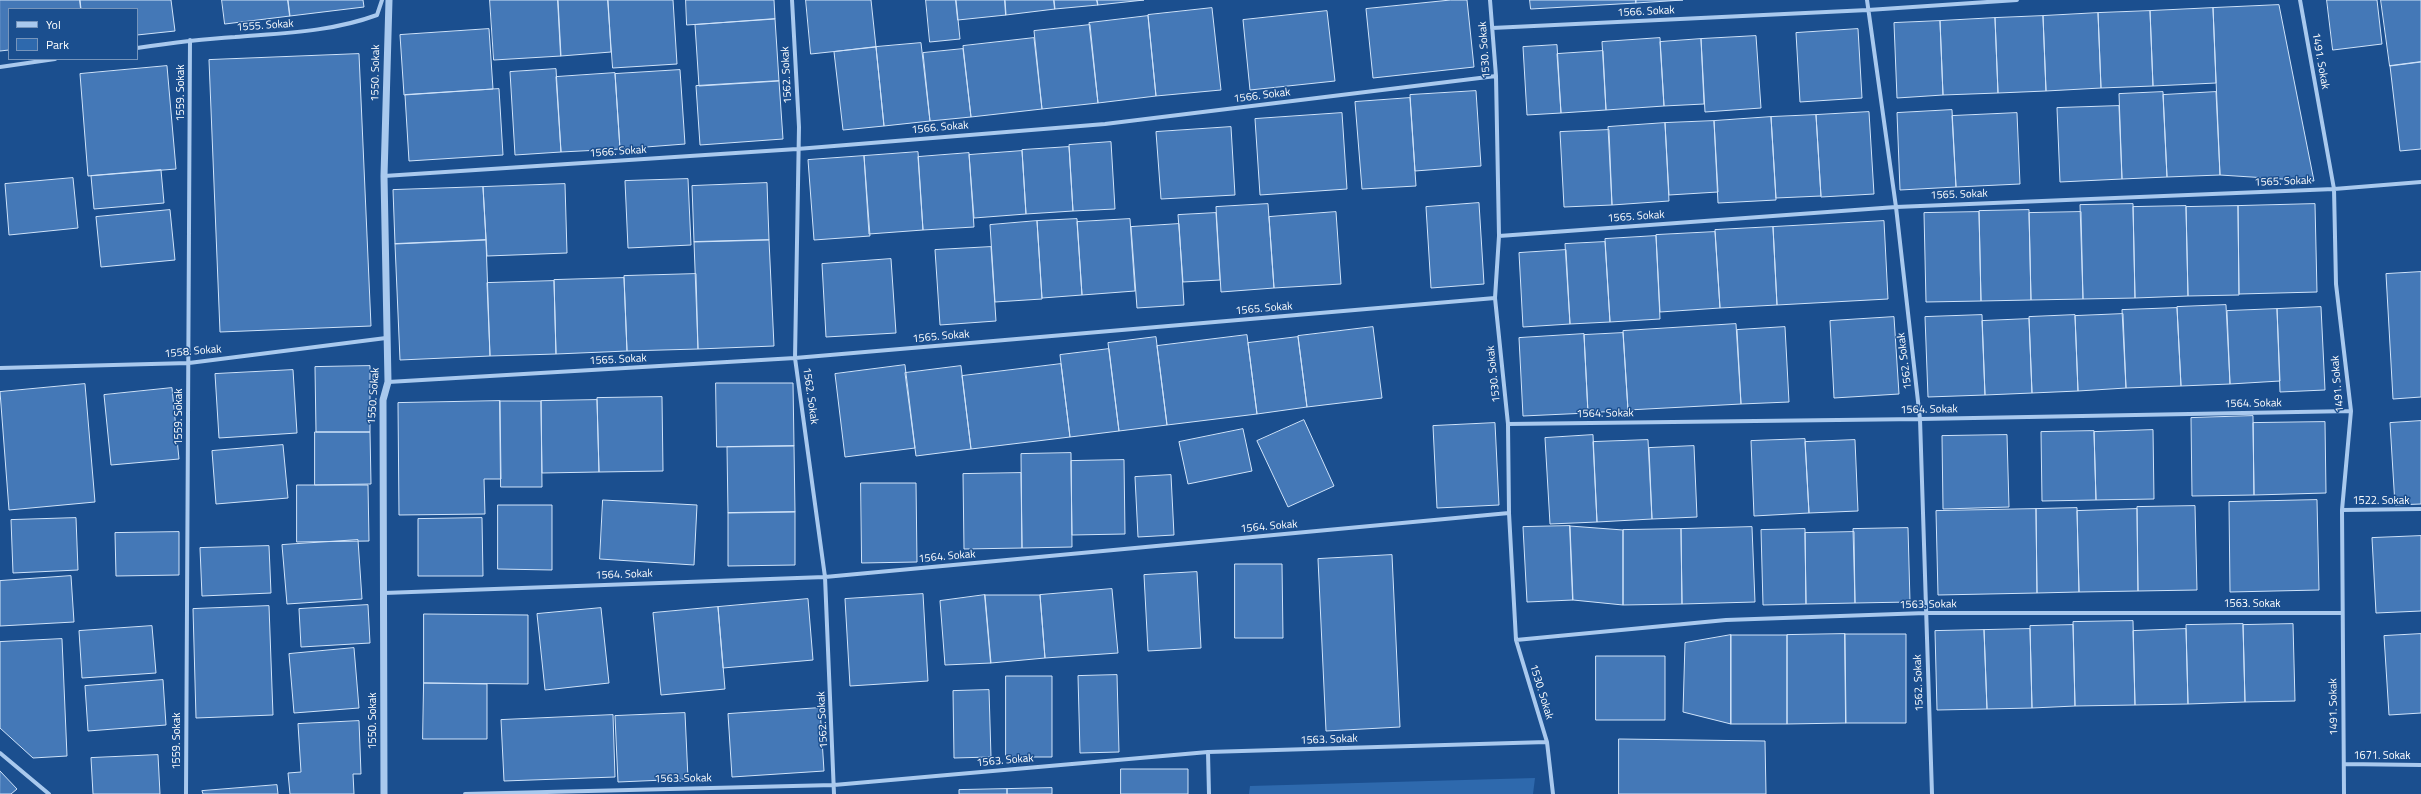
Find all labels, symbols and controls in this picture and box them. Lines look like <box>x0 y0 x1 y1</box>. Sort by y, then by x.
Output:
street label: 1566. Sokak <box>1617 4 1675 20</box>
legend <box>8 8 138 60</box>
text: Yol <box>46 15 61 34</box>
street label: 1555. Sokak <box>236 17 294 35</box>
street label: 1530. Sokak <box>1476 21 1494 79</box>
street label: 1491. Sokak <box>2309 32 2331 90</box>
text: Park <box>46 35 69 54</box>
street label: 1550. Sokak <box>369 44 383 102</box>
street label: 1562. Sokak <box>779 46 795 104</box>
street label: 1559. Sokak <box>174 64 188 122</box>
street label: 1566. Sokak <box>1233 86 1291 106</box>
street label: 1566. Sokak <box>911 119 969 137</box>
street label: 1566. Sokak <box>589 143 647 161</box>
street label: 1565. Sokak <box>2254 174 2312 190</box>
street label: 1565. Sokak <box>1930 187 1988 203</box>
street label: 1565. Sokak <box>1607 208 1665 226</box>
street label: 1565. Sokak <box>1235 300 1293 318</box>
street label: 1565. Sokak <box>912 328 970 346</box>
street label: 1562. Sokak <box>1895 332 1915 390</box>
street label: 1558. Sokak <box>164 343 222 361</box>
street label: 1530. Sokak <box>1484 345 1504 403</box>
street label: 1565. Sokak <box>589 352 647 368</box>
street label: 1491. Sokak <box>2329 355 2347 413</box>
street label: 1550. Sokak <box>365 367 383 425</box>
street label: 1562. Sokak <box>799 367 821 425</box>
street label: 1559. Sokak <box>172 388 186 446</box>
street label: 1564. Sokak <box>2224 397 2282 411</box>
street label: 1564. Sokak <box>1900 403 1958 417</box>
street label: 1564. Sokak <box>1576 407 1634 421</box>
street label: 1522. Sokak <box>2352 494 2410 508</box>
street label: 1564. Sokak <box>1240 518 1298 536</box>
street label: 1564. Sokak <box>918 548 976 566</box>
street label: 1564. Sokak <box>595 567 653 583</box>
street label: 1563. Sokak <box>2223 597 2281 611</box>
street label: 1563. Sokak <box>1899 598 1957 612</box>
street label: 1562. Sokak <box>1911 654 1927 712</box>
street label: 1530. Sokak <box>1526 663 1556 721</box>
street label: 1491. Sokak <box>2327 678 2341 736</box>
street label: 1562. Sokak <box>815 691 831 749</box>
street label: 1550. Sokak <box>366 692 380 750</box>
street label: 1559. Sokak <box>170 712 184 770</box>
street label: 1563. Sokak <box>1300 732 1358 748</box>
street label: 1671. Sokak <box>2353 749 2411 763</box>
street label: 1563. Sokak <box>976 752 1034 770</box>
street label: 1563. Sokak <box>654 772 712 786</box>

